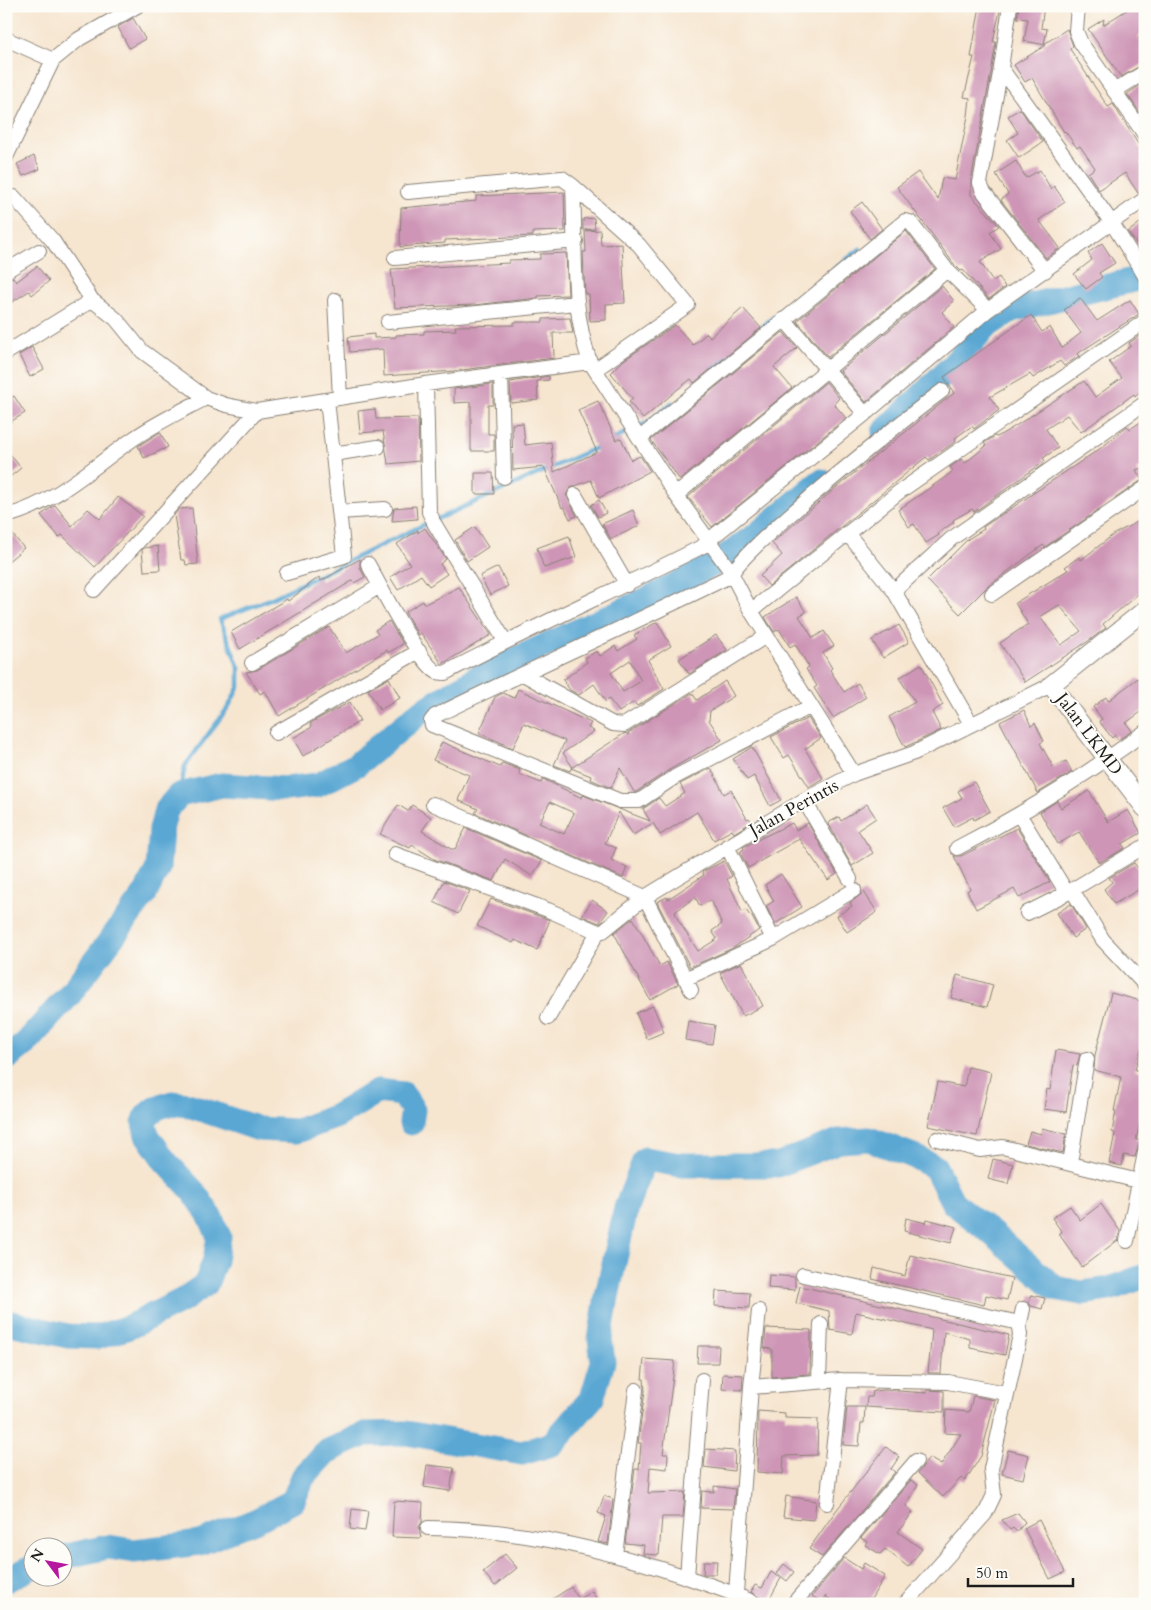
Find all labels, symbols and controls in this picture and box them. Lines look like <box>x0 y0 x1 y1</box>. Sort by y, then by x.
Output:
street label: Jalan LKMD <box>1048 685 1128 780</box>
street label: Jalan Perintis <box>742 773 843 844</box>
north arrow <box>22 1538 72 1588</box>
text: N <box>26 1545 49 1566</box>
scale bar <box>968 1555 1074 1587</box>
text: 50 m <box>976 1563 1008 1583</box>

